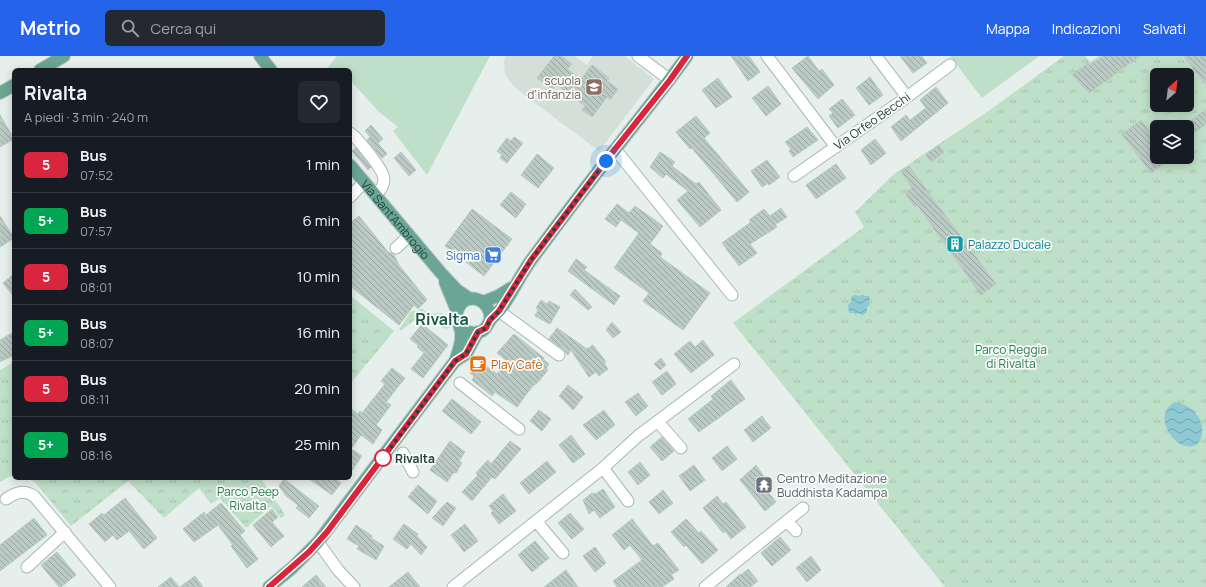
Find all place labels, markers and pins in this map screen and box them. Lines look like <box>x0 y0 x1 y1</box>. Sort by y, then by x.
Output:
place label: scuola d'infanzia <box>527 72 581 103</box>
school or university icon: scuola d'infanzia <box>584 77 604 97</box>
building icon: Palazzo Ducale <box>945 234 965 254</box>
place label: Palazzo Ducale <box>968 236 1051 253</box>
supermarket icon: Sigma <box>483 245 503 265</box>
place label: Sigma <box>446 247 480 264</box>
cafe icon: Play Cafè <box>468 354 488 374</box>
place label: Play Cafè <box>491 356 543 373</box>
marker: Rivalta <box>374 449 392 467</box>
place label: Rivalta <box>395 450 435 467</box>
place label: Centro Meditazione Buddhista Kadampa <box>777 470 887 501</box>
temple icon: Centro Meditazione Buddhista Kadampa <box>754 475 774 495</box>

